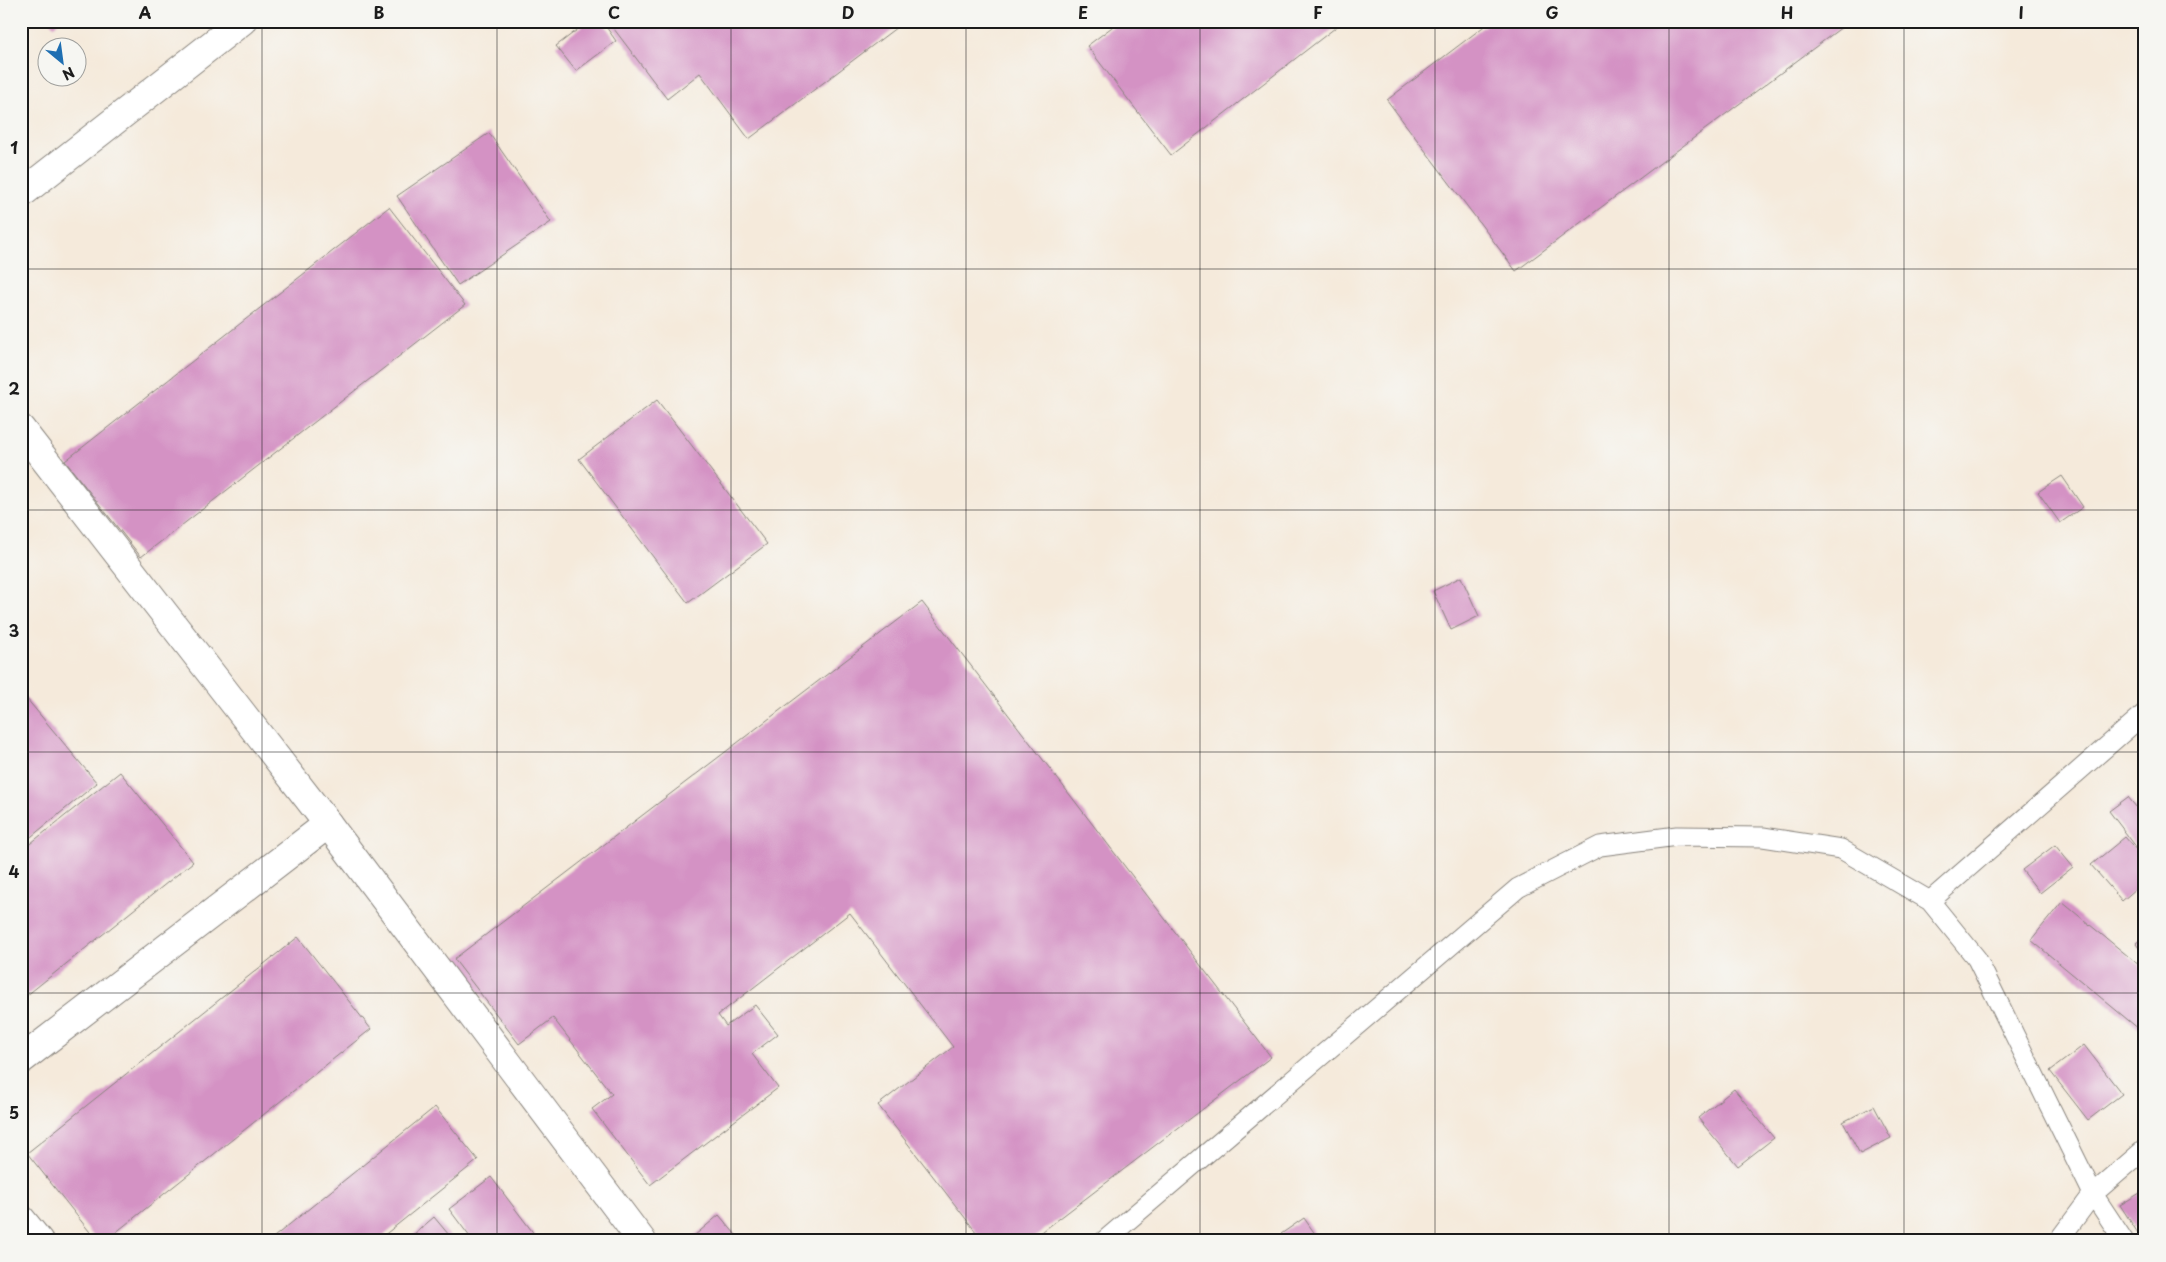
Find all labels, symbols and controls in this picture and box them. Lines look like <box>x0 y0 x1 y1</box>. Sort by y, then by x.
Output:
text: A <box>139 0 152 24</box>
text: B <box>374 0 385 24</box>
text: C <box>608 0 620 24</box>
text: D <box>842 0 854 24</box>
text: E <box>1078 0 1088 24</box>
text: F <box>1313 0 1323 24</box>
text: G <box>1545 0 1559 24</box>
text: H <box>1781 0 1793 24</box>
text: I <box>2018 0 2024 24</box>
north arrow <box>38 38 88 88</box>
text: N <box>59 62 78 86</box>
text: 1 <box>10 135 18 159</box>
text: 2 <box>8 376 20 400</box>
text: 3 <box>9 618 19 642</box>
text: 4 <box>9 859 20 883</box>
text: 5 <box>9 1100 19 1124</box>

